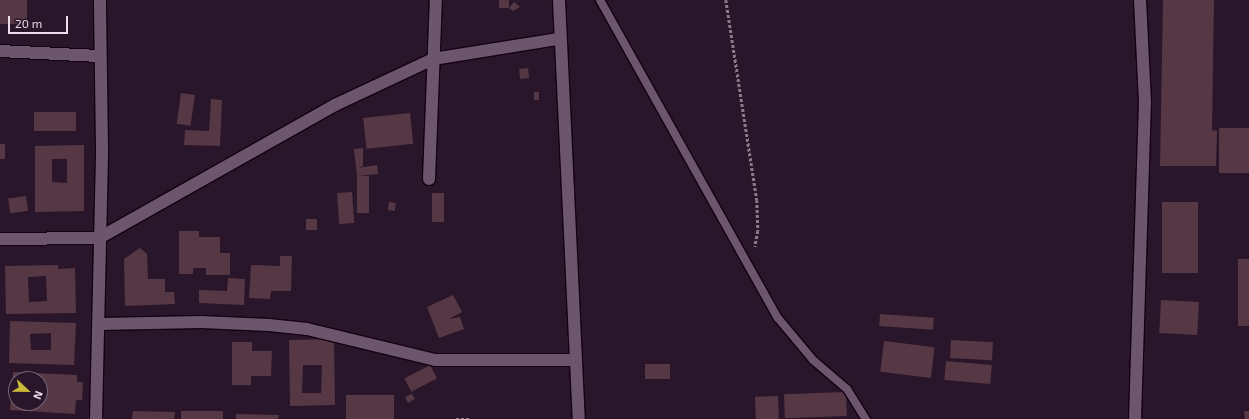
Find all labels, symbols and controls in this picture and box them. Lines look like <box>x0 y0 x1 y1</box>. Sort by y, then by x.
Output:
scale bar <box>10 8 70 34</box>
text: 20 m <box>15 16 42 30</box>
north arrow <box>8 371 48 411</box>
text: N <box>31 389 46 401</box>

